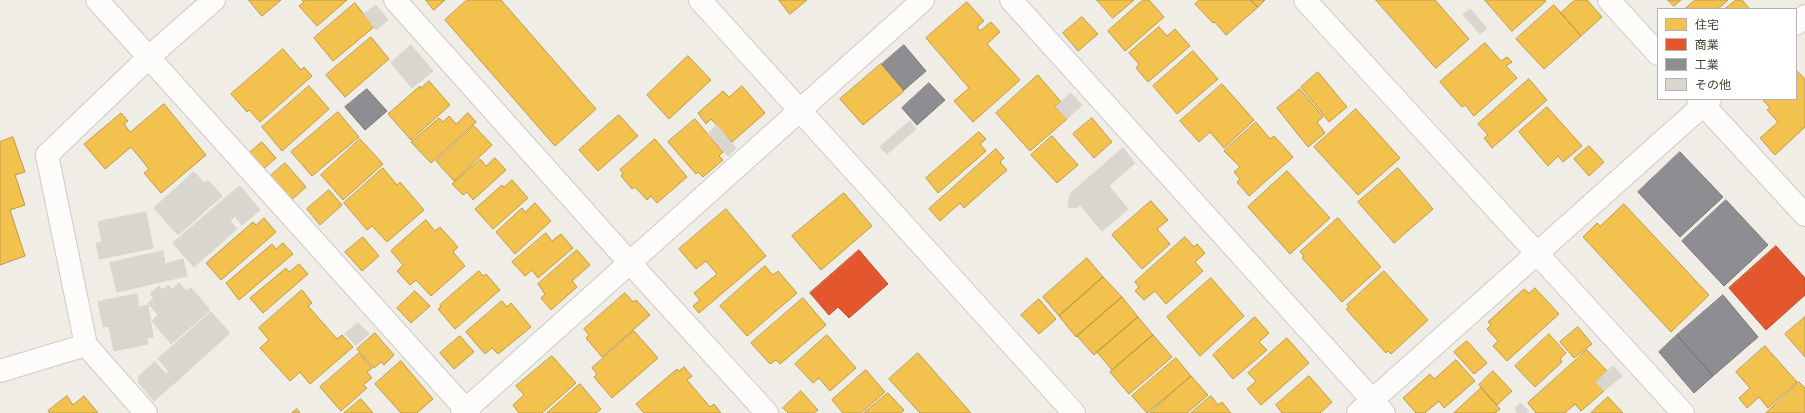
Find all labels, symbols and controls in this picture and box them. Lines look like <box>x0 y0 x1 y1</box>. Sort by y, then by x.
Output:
legend <box>1657 8 1797 100</box>
text: 住宅 <box>1695 15 1719 34</box>
text: 商業 <box>1695 35 1719 54</box>
text: 工業 <box>1695 55 1719 74</box>
text: その他 <box>1695 75 1731 94</box>

